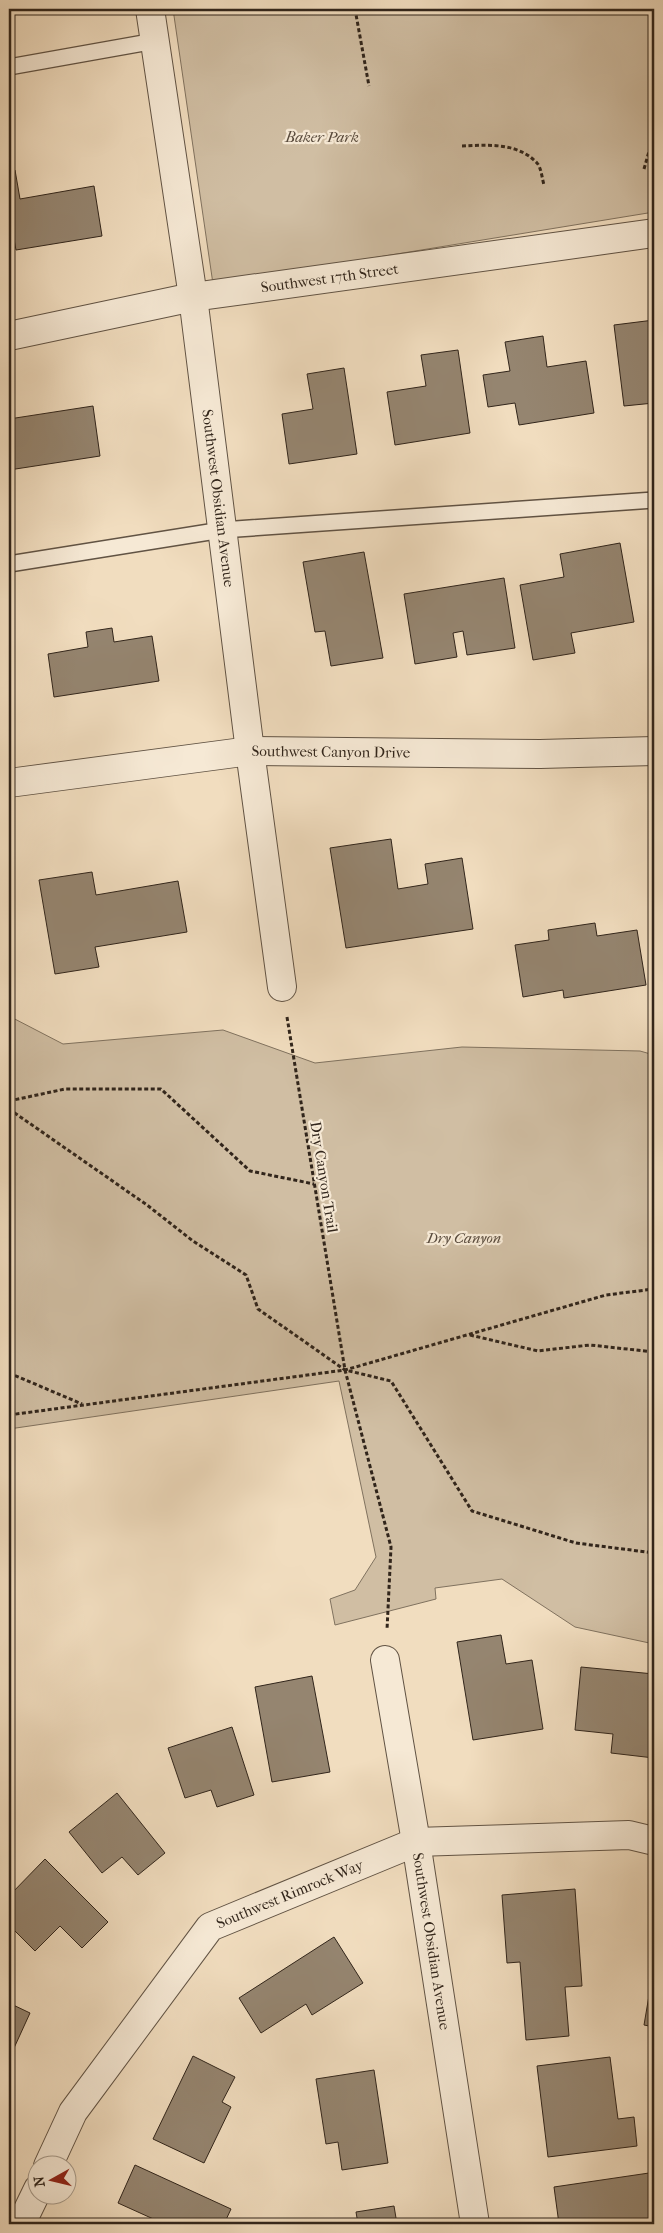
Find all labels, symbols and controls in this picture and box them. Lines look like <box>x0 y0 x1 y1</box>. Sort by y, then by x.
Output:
park label: Baker Park <box>284 128 359 146</box>
street label: Southwest 17th Street <box>260 259 400 296</box>
street label: Southwest Obsidian Avenue <box>198 408 238 589</box>
street label: Southwest Canyon Drive <box>251 742 411 762</box>
street label: Dry Canyon Trail <box>306 1120 342 1234</box>
park label: Dry Canyon <box>426 1229 501 1247</box>
street label: Southwest Obsidian Avenue <box>409 1851 454 2032</box>
street label: Southwest Rimrock Way <box>214 1855 367 1932</box>
north arrow <box>28 2156 78 2206</box>
text: N <box>30 2175 49 2188</box>

